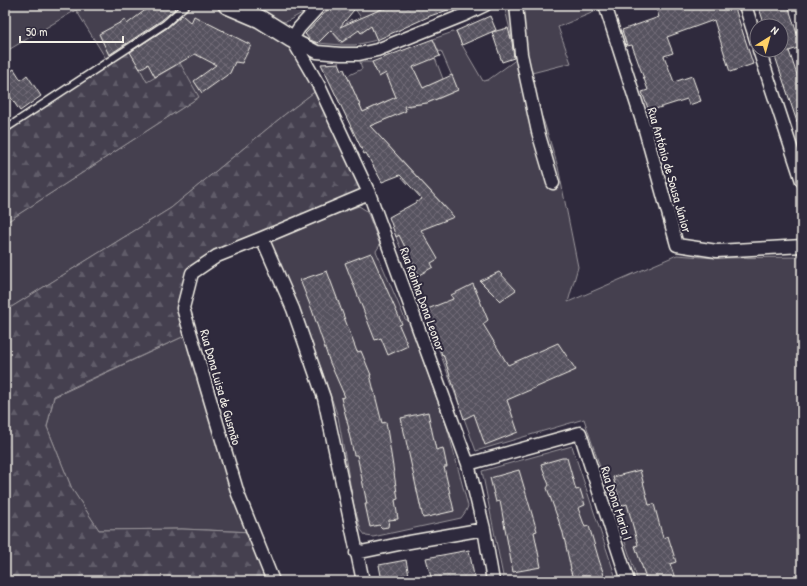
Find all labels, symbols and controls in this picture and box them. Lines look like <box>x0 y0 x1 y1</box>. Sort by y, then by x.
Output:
scale bar <box>20 18 123 44</box>
north arrow <box>749 18 789 58</box>
text: 50 m <box>26 23 47 40</box>
text: N <box>768 23 782 37</box>
street label: Rua António de Sousa Júnior <box>643 105 697 235</box>
street label: Rua Rainha Dona Leonor <box>396 245 450 353</box>
street label: Rua Dona Luisa de Gusmão <box>196 327 246 447</box>
street label: Rua Dona Maria I <box>597 464 637 542</box>

